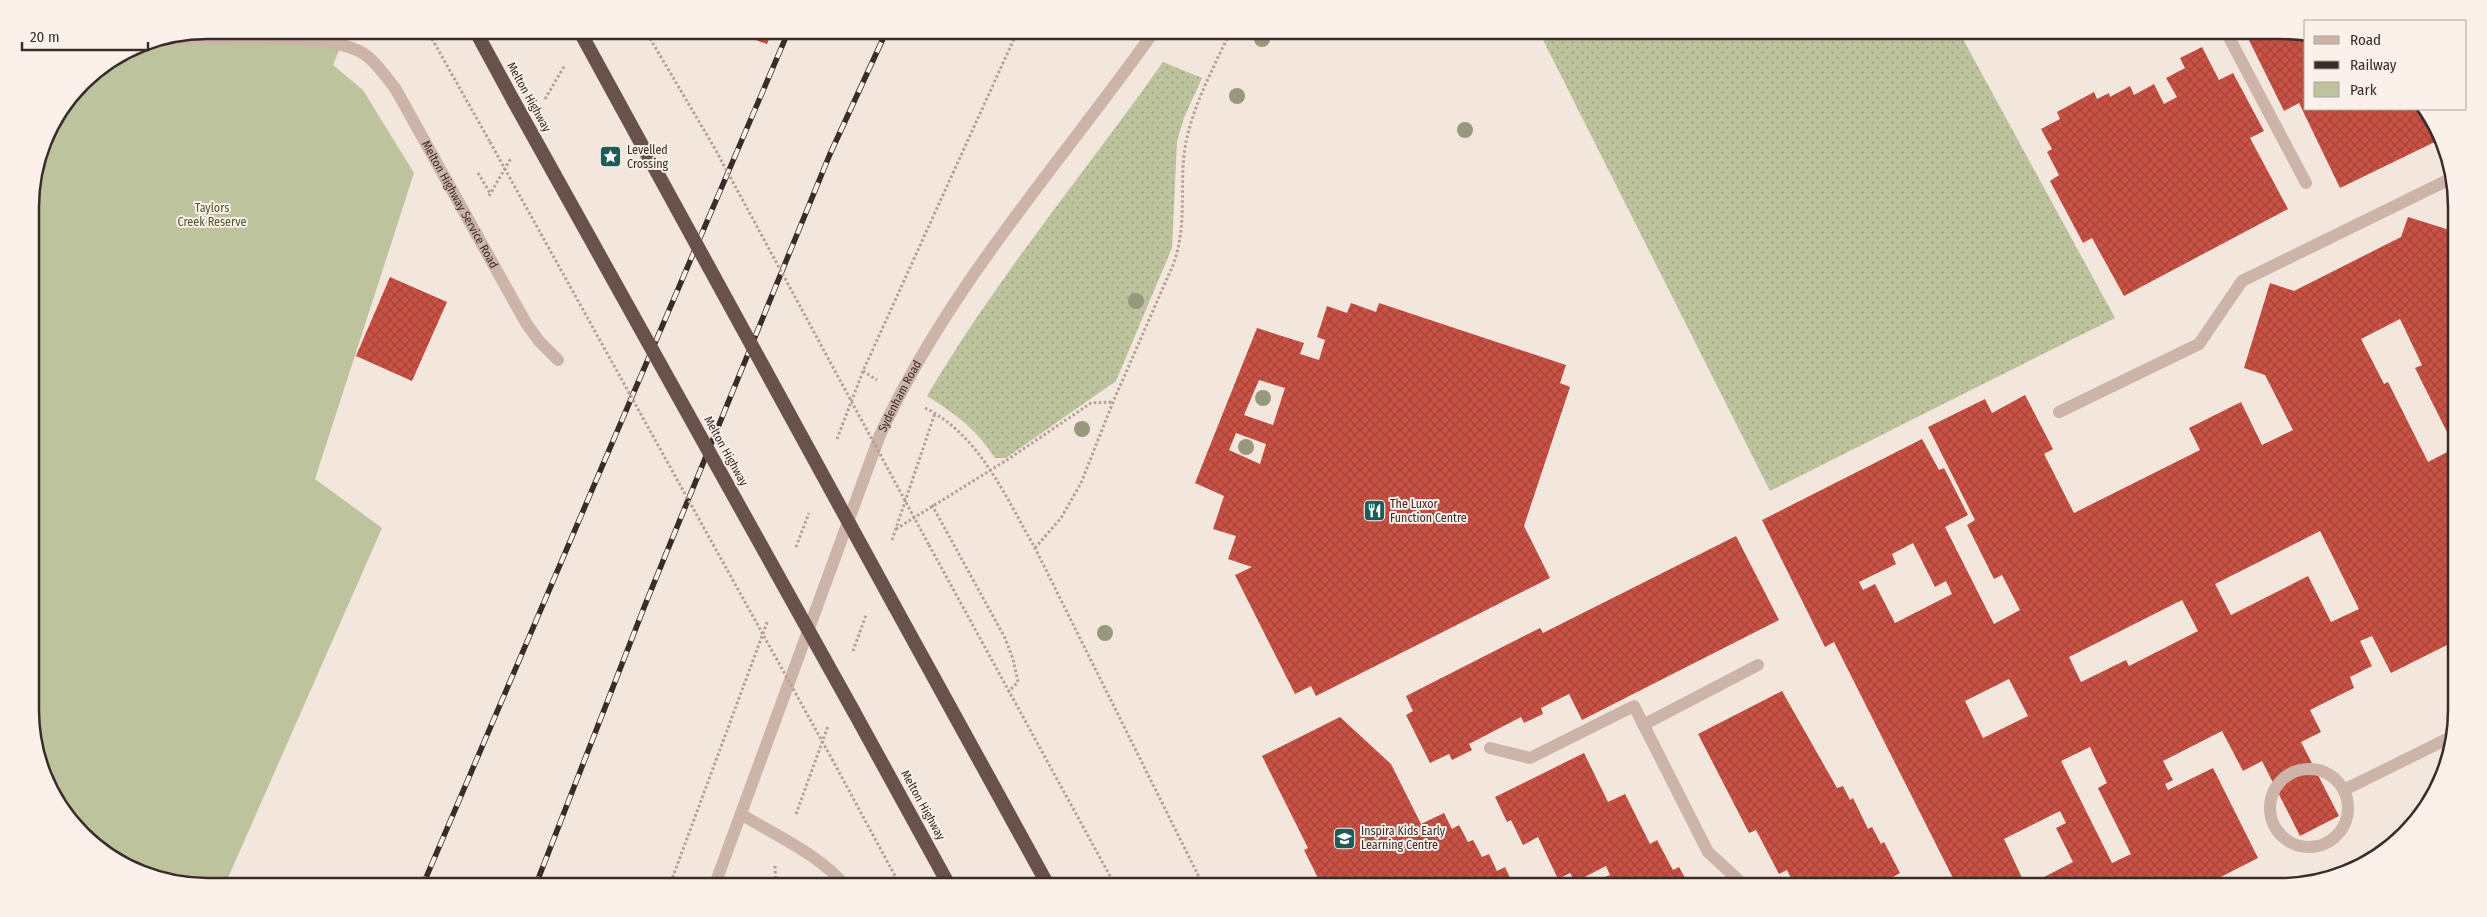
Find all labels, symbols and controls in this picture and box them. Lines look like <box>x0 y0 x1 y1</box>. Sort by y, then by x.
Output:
scale bar <box>22 20 149 52</box>
legend <box>2304 20 2467 110</box>
text: 20 m <box>30 28 60 46</box>
text: Road <box>2350 31 2381 49</box>
text: Railway <box>2350 56 2397 74</box>
street label: Melton Highway <box>504 60 554 135</box>
text: Park <box>2350 81 2377 99</box>
street label: Melton Highway Service Road <box>419 138 501 271</box>
place label: Levelled Crossing <box>627 143 669 171</box>
place icon: Levelled Crossing <box>599 145 623 169</box>
park label: Taylors Creek Reserve <box>178 201 246 229</box>
street label: Sydenham Road <box>875 358 924 434</box>
street label: Melton Highway <box>701 414 751 489</box>
place label: The Luxor Function Centre <box>1390 497 1467 525</box>
restaurant icon: The Luxor Function Centre <box>1362 499 1386 523</box>
street label: Melton Highway <box>898 768 948 843</box>
place label: Inspira Kids Early Learning Centre <box>1361 824 1446 852</box>
school or university icon: Inspira Kids Early Learning Centre <box>1333 826 1357 850</box>

